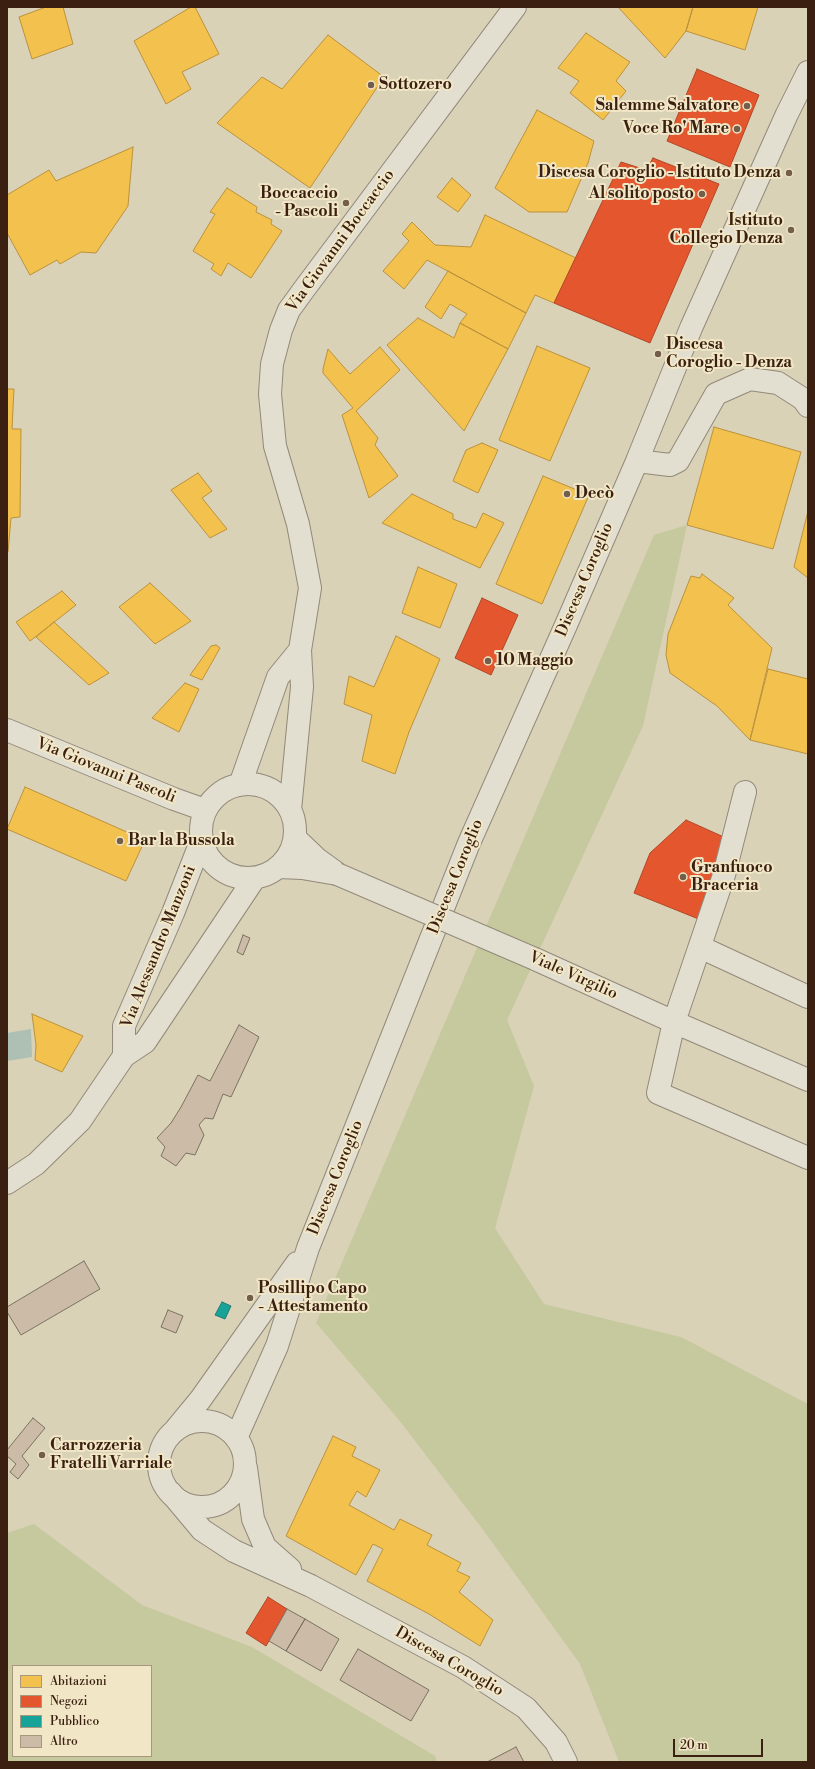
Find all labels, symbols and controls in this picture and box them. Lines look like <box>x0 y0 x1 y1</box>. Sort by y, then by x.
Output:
place label: Sottozero <box>379 75 452 95</box>
marker: Sottozero <box>366 80 376 90</box>
place label: Salemme Salvatore <box>596 96 739 116</box>
marker: Salemme Salvatore <box>742 101 752 111</box>
place label: Voce Ro' Mare <box>623 119 729 139</box>
marker: Voce Ro' Mare <box>732 124 742 134</box>
place label: Discesa Coroglio - Istituto Denza <box>538 163 781 183</box>
street label: Via Giovanni Boccaccio <box>283 166 399 316</box>
marker: Discesa Coroglio - Istituto Denza <box>784 168 794 178</box>
place label: Boccaccio - Pascoli <box>260 184 338 222</box>
place label: Al solito posto <box>588 184 694 204</box>
marker: Al solito posto <box>697 189 707 199</box>
marker: Boccaccio - Pascoli <box>341 198 351 208</box>
place label: Istituto Collegio Denza <box>669 211 783 249</box>
marker: Istituto Collegio Denza <box>786 225 796 235</box>
place label: Discesa Coroglio - Denza <box>666 335 792 373</box>
marker: Discesa Coroglio - Denza <box>653 349 663 359</box>
place label: Decò <box>575 484 614 504</box>
marker: Decò <box>562 489 572 499</box>
street label: Discesa Coroglio <box>552 520 618 640</box>
place label: 10 Maggio <box>496 651 573 671</box>
marker: 10 Maggio <box>483 656 493 666</box>
street label: Via Giovanni Pascoli <box>33 734 179 808</box>
street label: Discesa Coroglio <box>424 817 488 937</box>
place label: Bar la Bussola <box>128 831 235 851</box>
marker: Bar la Bussola <box>115 836 125 846</box>
place label: Granfuoco Braceria <box>691 858 773 896</box>
street label: Via Alessandro Manzoni <box>118 863 200 1031</box>
marker: Granfuoco Braceria <box>678 872 688 882</box>
street label: Viale Virgilio <box>526 948 620 1004</box>
street label: Discesa Coroglio <box>304 1118 368 1238</box>
place label: Posillipo Capo - Attestamento <box>258 1279 368 1317</box>
marker: Posillipo Capo - Attestamento <box>245 1293 255 1303</box>
place label: Carrozzeria Fratelli Varriale <box>50 1436 172 1474</box>
marker: Carrozzeria Fratelli Varriale <box>37 1450 47 1460</box>
street label: Discesa Coroglio <box>391 1623 507 1701</box>
legend <box>12 1665 152 1757</box>
text: Abitazioni <box>50 1674 107 1689</box>
text: Negozi <box>50 1694 88 1709</box>
text: Pubblico <box>50 1714 99 1729</box>
scale bar <box>675 1731 765 1757</box>
text: Altro <box>50 1734 78 1749</box>
text: 20 m <box>680 1738 708 1753</box>

